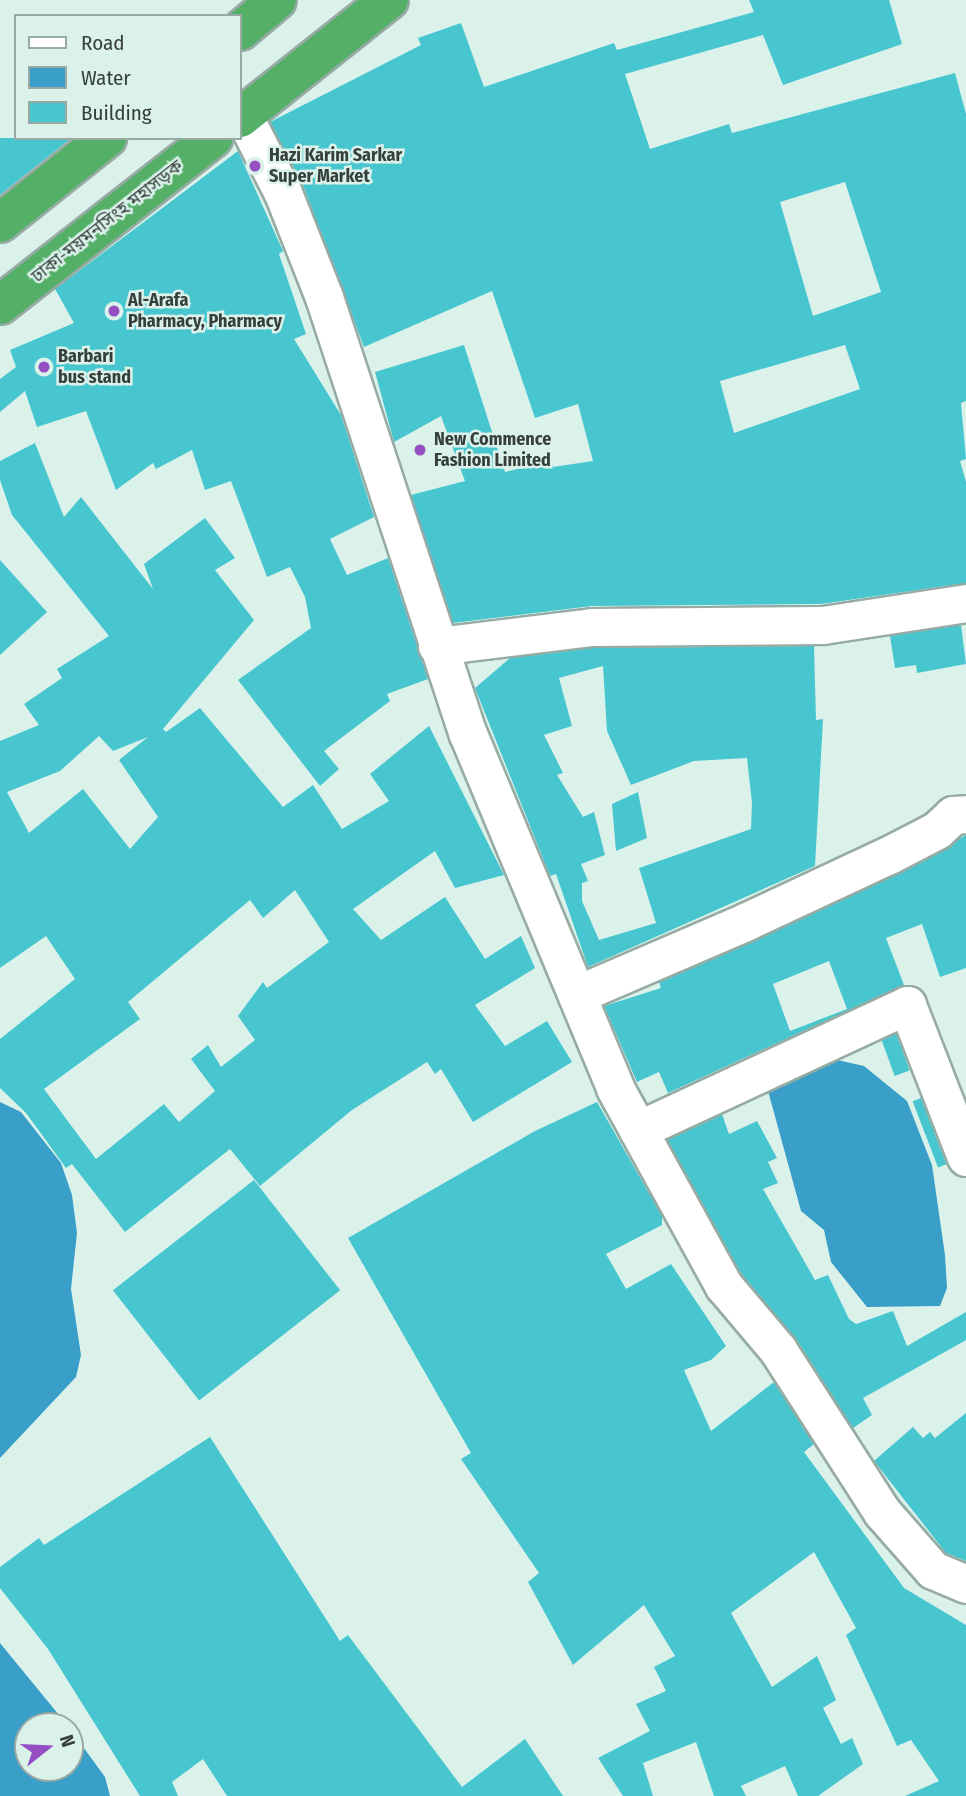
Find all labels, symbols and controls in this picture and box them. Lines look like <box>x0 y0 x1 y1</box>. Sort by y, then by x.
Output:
legend <box>14 14 242 140</box>
text: Road <box>81 30 125 56</box>
text: Water <box>81 65 131 91</box>
text: Building <box>81 100 152 126</box>
place label: Hazi Karim Sarkar Super Market <box>269 145 402 188</box>
street label: ঢাকা-ময়মনসিংহ মহাসড়ক <box>27 155 187 287</box>
marker: Hazi Karim Sarkar Super Market <box>247 158 263 174</box>
place label: Al-Arafa Pharmacy, Pharmacy <box>128 290 282 332</box>
marker: Al-Arafa Pharmacy, Pharmacy <box>106 303 122 319</box>
place label: Barbari bus stand <box>58 346 131 388</box>
marker: Barbari bus stand <box>36 359 52 375</box>
place label: New Commence Fashion Limited <box>434 429 551 472</box>
marker: New Commence Fashion Limited <box>412 442 428 458</box>
north arrow <box>14 1712 84 1782</box>
text: N <box>55 1732 80 1750</box>

